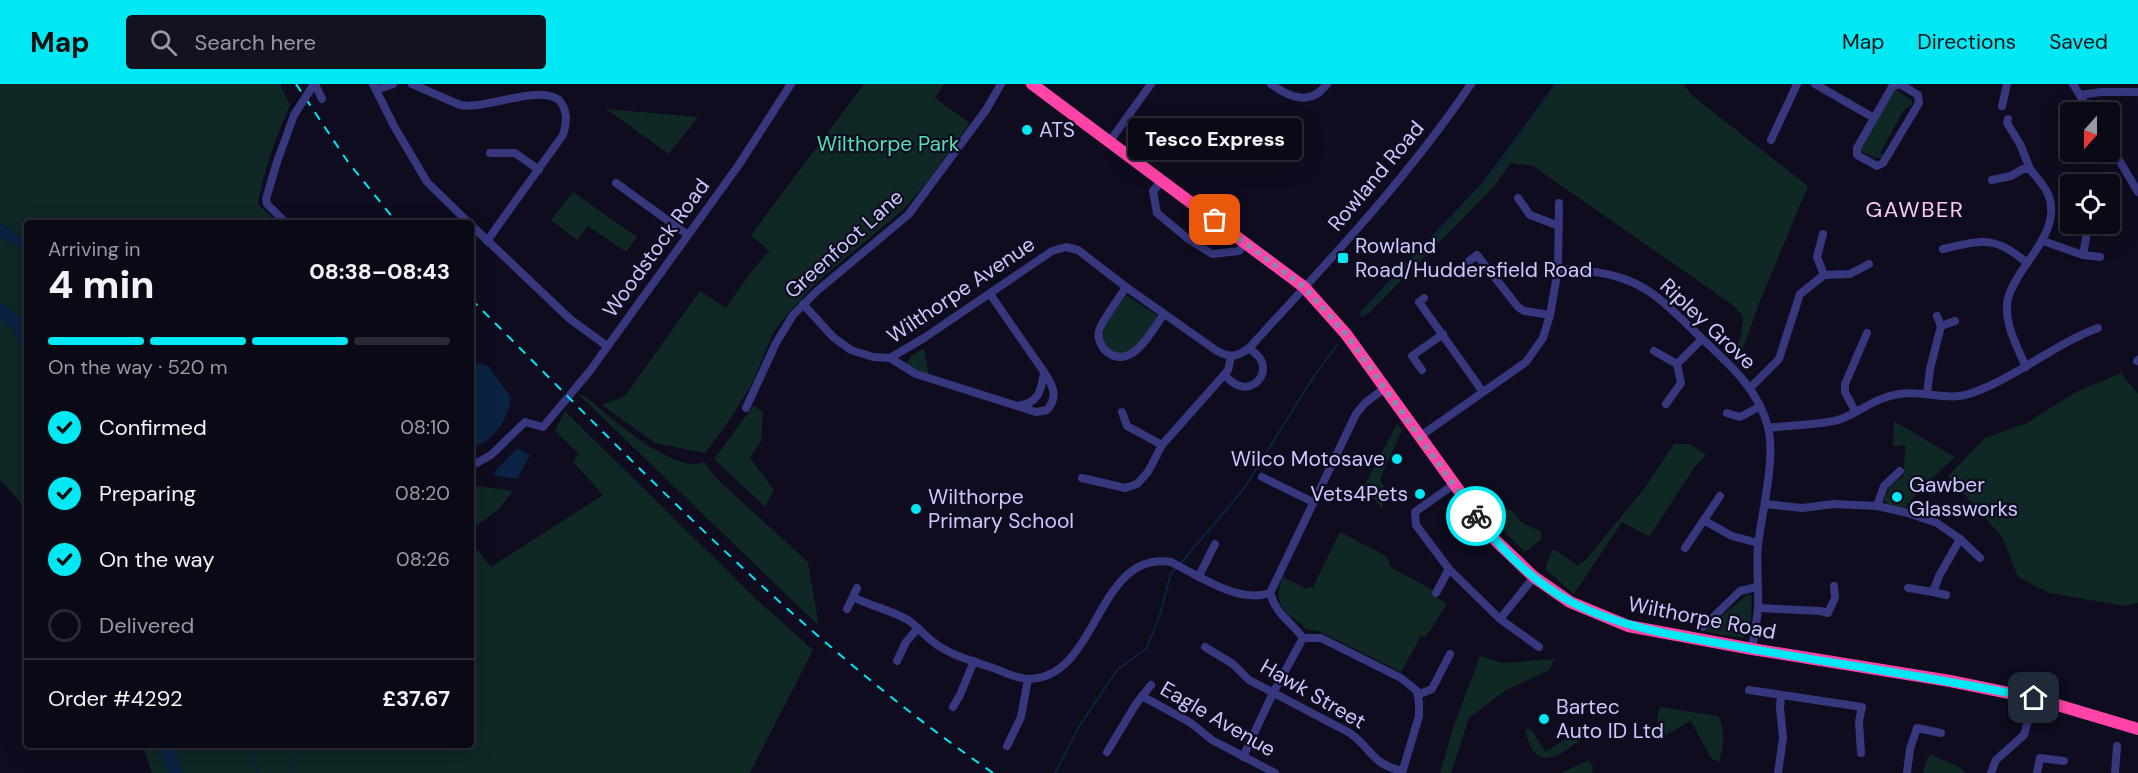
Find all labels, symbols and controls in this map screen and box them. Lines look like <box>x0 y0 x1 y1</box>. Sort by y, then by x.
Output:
search box <box>126 15 546 69</box>
text: Map <box>30 24 90 61</box>
icon: search <box>147 26 180 59</box>
text: Search here <box>195 28 316 57</box>
text: Map <box>1842 28 1884 56</box>
text: Directions <box>1917 28 2016 56</box>
text: Saved <box>2049 28 2108 56</box>
north arrow <box>2060 102 2120 162</box>
map controls <box>2060 102 2120 234</box>
street label: Rowland Road <box>1322 115 1430 237</box>
place label: ATS <box>1039 116 1075 144</box>
callout: Tesco Express <box>1128 118 1302 160</box>
marker: ATS <box>1020 123 1034 137</box>
text: Tesco Express <box>1145 126 1285 152</box>
park label: Wilthorpe Park <box>817 130 960 158</box>
street label: Woodstock Road <box>596 173 716 323</box>
button: locate <box>2060 174 2120 234</box>
street label: Greenfoot Lane <box>779 183 909 305</box>
pin <box>1189 194 1240 245</box>
district label: GAWBER <box>1866 195 1964 224</box>
icon: bag <box>1198 203 1231 236</box>
street label: Wilthorpe Avenue <box>882 230 1040 350</box>
place label: Rowland Road/Huddersfield Road <box>1355 232 1592 284</box>
text: Arriving in <box>48 236 140 262</box>
marker: Rowland Road/Huddersfield Road <box>1336 251 1350 265</box>
text: 08:38–08:43 <box>309 257 450 286</box>
text: 4 min <box>48 259 155 310</box>
street label: Ripley Grove <box>1654 272 1762 376</box>
text: On the way · 520 m <box>48 354 228 380</box>
icon: check <box>48 411 81 444</box>
text: Confirmed <box>99 413 207 442</box>
text: 08:10 <box>400 414 450 440</box>
place label: Wilco Motosave <box>1231 445 1385 473</box>
marker: Wilco Motosave <box>1390 452 1404 466</box>
place label: Gawber Glassworks <box>1909 471 2018 523</box>
icon: check <box>48 477 81 510</box>
text: Preparing <box>99 479 196 508</box>
text: 08:20 <box>395 480 450 506</box>
place label: Vets4Pets <box>1310 480 1408 508</box>
place label: Wilthorpe Primary School <box>928 483 1074 535</box>
courier <box>1446 486 1506 546</box>
marker: Vets4Pets <box>1413 487 1427 501</box>
marker: Gawber Glassworks <box>1890 490 1904 504</box>
icon: bike <box>1460 500 1493 533</box>
marker: Wilthorpe Primary School <box>909 502 923 516</box>
icon: check <box>48 543 81 576</box>
text: On the way <box>99 545 214 574</box>
text: 08:26 <box>396 546 450 572</box>
street label: Wilthorpe Road <box>1626 590 1778 646</box>
text: Delivered <box>99 611 194 640</box>
street label: Hawk Street <box>1255 653 1371 735</box>
pin <box>2008 672 2059 723</box>
street label: Eagle Avenue <box>1155 675 1281 763</box>
icon: home <box>2017 681 2050 714</box>
text: Order #4292 <box>48 684 183 713</box>
text: £37.67 <box>382 684 450 713</box>
place label: Bartec Auto ID Ltd <box>1556 693 1664 745</box>
marker: Bartec Auto ID Ltd <box>1537 712 1551 726</box>

